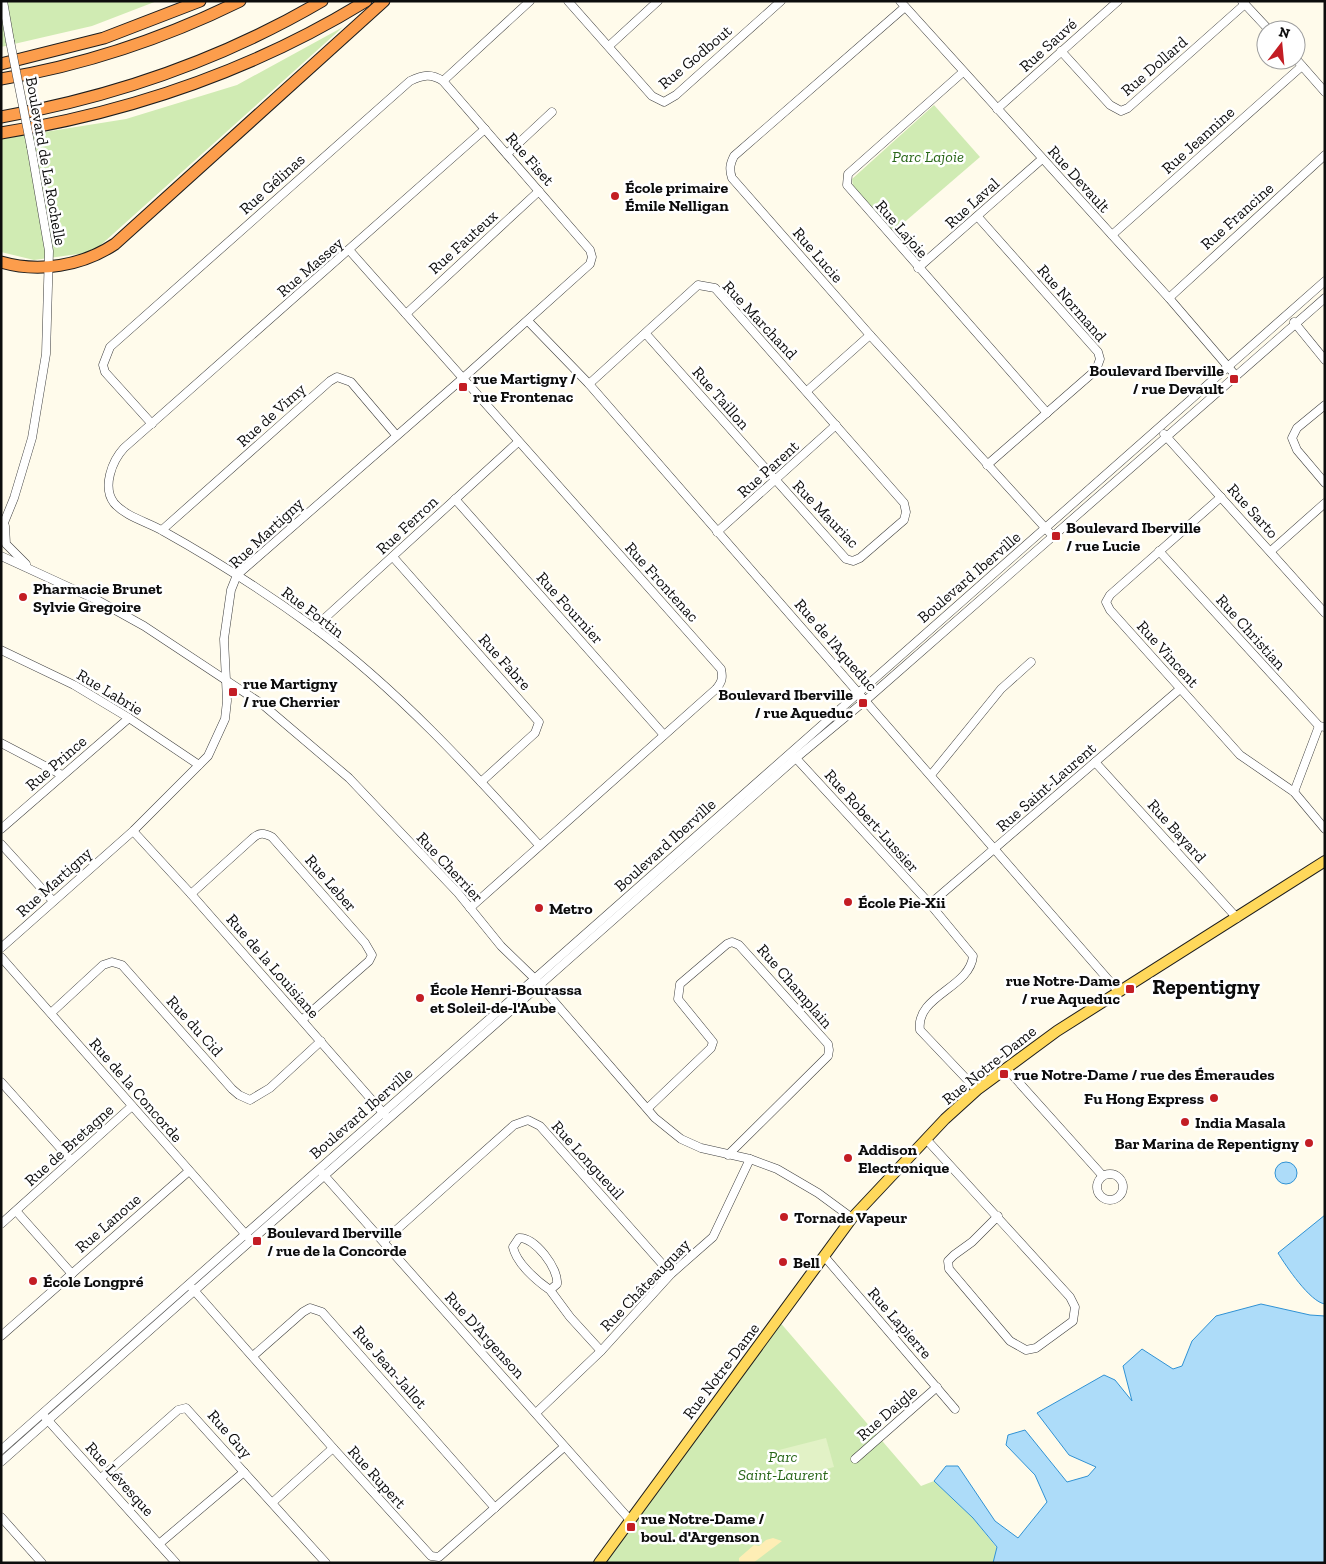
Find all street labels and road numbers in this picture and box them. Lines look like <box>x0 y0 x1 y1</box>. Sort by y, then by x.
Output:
street label: Rue Sauvé <box>1015 14 1081 76</box>
street label: Rue Godbout <box>655 21 736 93</box>
street label: Rue Dollard <box>1117 32 1191 100</box>
street label: Boulevard de La Rochelle <box>22 75 70 247</box>
street label: Rue Jeannine <box>1158 102 1238 178</box>
street label: Rue Fiset <box>502 129 558 189</box>
street label: Rue Devault <box>1044 142 1114 216</box>
street label: Rue Gélinas <box>235 150 309 218</box>
street label: Rue Laval <box>941 174 1003 232</box>
street label: Rue Francine <box>1197 178 1277 254</box>
street label: Rue Lajoie <box>872 196 932 262</box>
street label: Rue Fauteux <box>425 206 501 278</box>
street label: Rue Lucie <box>789 223 847 287</box>
street label: Rue Massey <box>273 233 347 301</box>
street label: Rue Normand <box>1033 261 1111 346</box>
street label: Rue Marchand <box>719 277 801 363</box>
street label: Rue Taillon <box>688 363 754 434</box>
street label: Rue de Vimy <box>233 379 310 451</box>
street label: Rue Parent <box>733 436 803 502</box>
street label: Rue Mauriac <box>789 476 863 552</box>
street label: Rue Sarto <box>1223 480 1283 542</box>
street label: Rue Ferron <box>372 491 442 558</box>
street label: Rue Martigny <box>225 493 308 572</box>
street label: Boulevard Iberville <box>914 527 1024 627</box>
street label: Rue Frontenac <box>621 538 703 626</box>
street label: Rue Fournier <box>533 568 607 648</box>
street label: Rue Fortin <box>278 582 349 642</box>
street label: Rue Christian <box>1212 590 1290 674</box>
street label: Rue de l'Aqueduc <box>791 595 881 695</box>
street label: Rue Vincent <box>1133 617 1203 691</box>
street label: Rue Fabre <box>475 630 535 694</box>
street label: Rue Labrie <box>74 665 146 719</box>
street label: Rue Prince <box>22 731 90 795</box>
street label: Rue Saint-Laurent <box>992 739 1100 835</box>
street label: Rue Robert-Lussier <box>821 766 923 877</box>
street label: Boulevard Iberville <box>610 794 720 896</box>
street label: Rue Bayard <box>1144 795 1210 867</box>
street label: Rue Cherrier <box>413 828 487 906</box>
street label: Rue Martigny <box>13 843 96 921</box>
street label: Rue Leber <box>301 851 361 915</box>
street label: Rue de la Louisiane <box>223 910 323 1022</box>
street label: Rue Champlain <box>753 940 837 1033</box>
street label: Rue du Cid <box>163 992 227 1060</box>
street label: Rue Notre-Dame <box>938 1021 1040 1109</box>
street label: Rue de la Concorde <box>86 1034 186 1146</box>
street label: Boulevard Iberville <box>306 1063 416 1163</box>
street label: Rue de Bretagne <box>21 1100 117 1190</box>
street label: Rue Longueuil <box>548 1117 628 1203</box>
street label: Rue Lanoue <box>71 1189 145 1257</box>
street label: Rue Châteauguay <box>596 1234 694 1335</box>
street label: Rue Lapierre <box>864 1283 936 1363</box>
street label: Rue D'Argenson <box>441 1288 529 1383</box>
street label: Rue Notre-Dame <box>679 1319 763 1423</box>
street label: Rue Jean-Jallot <box>349 1322 431 1412</box>
street label: Rue Daigle <box>853 1382 921 1444</box>
street label: Rue Guy <box>204 1406 257 1463</box>
street label: Rue Lévesque <box>82 1438 158 1520</box>
street label: Rue Rupert <box>344 1442 410 1512</box>

